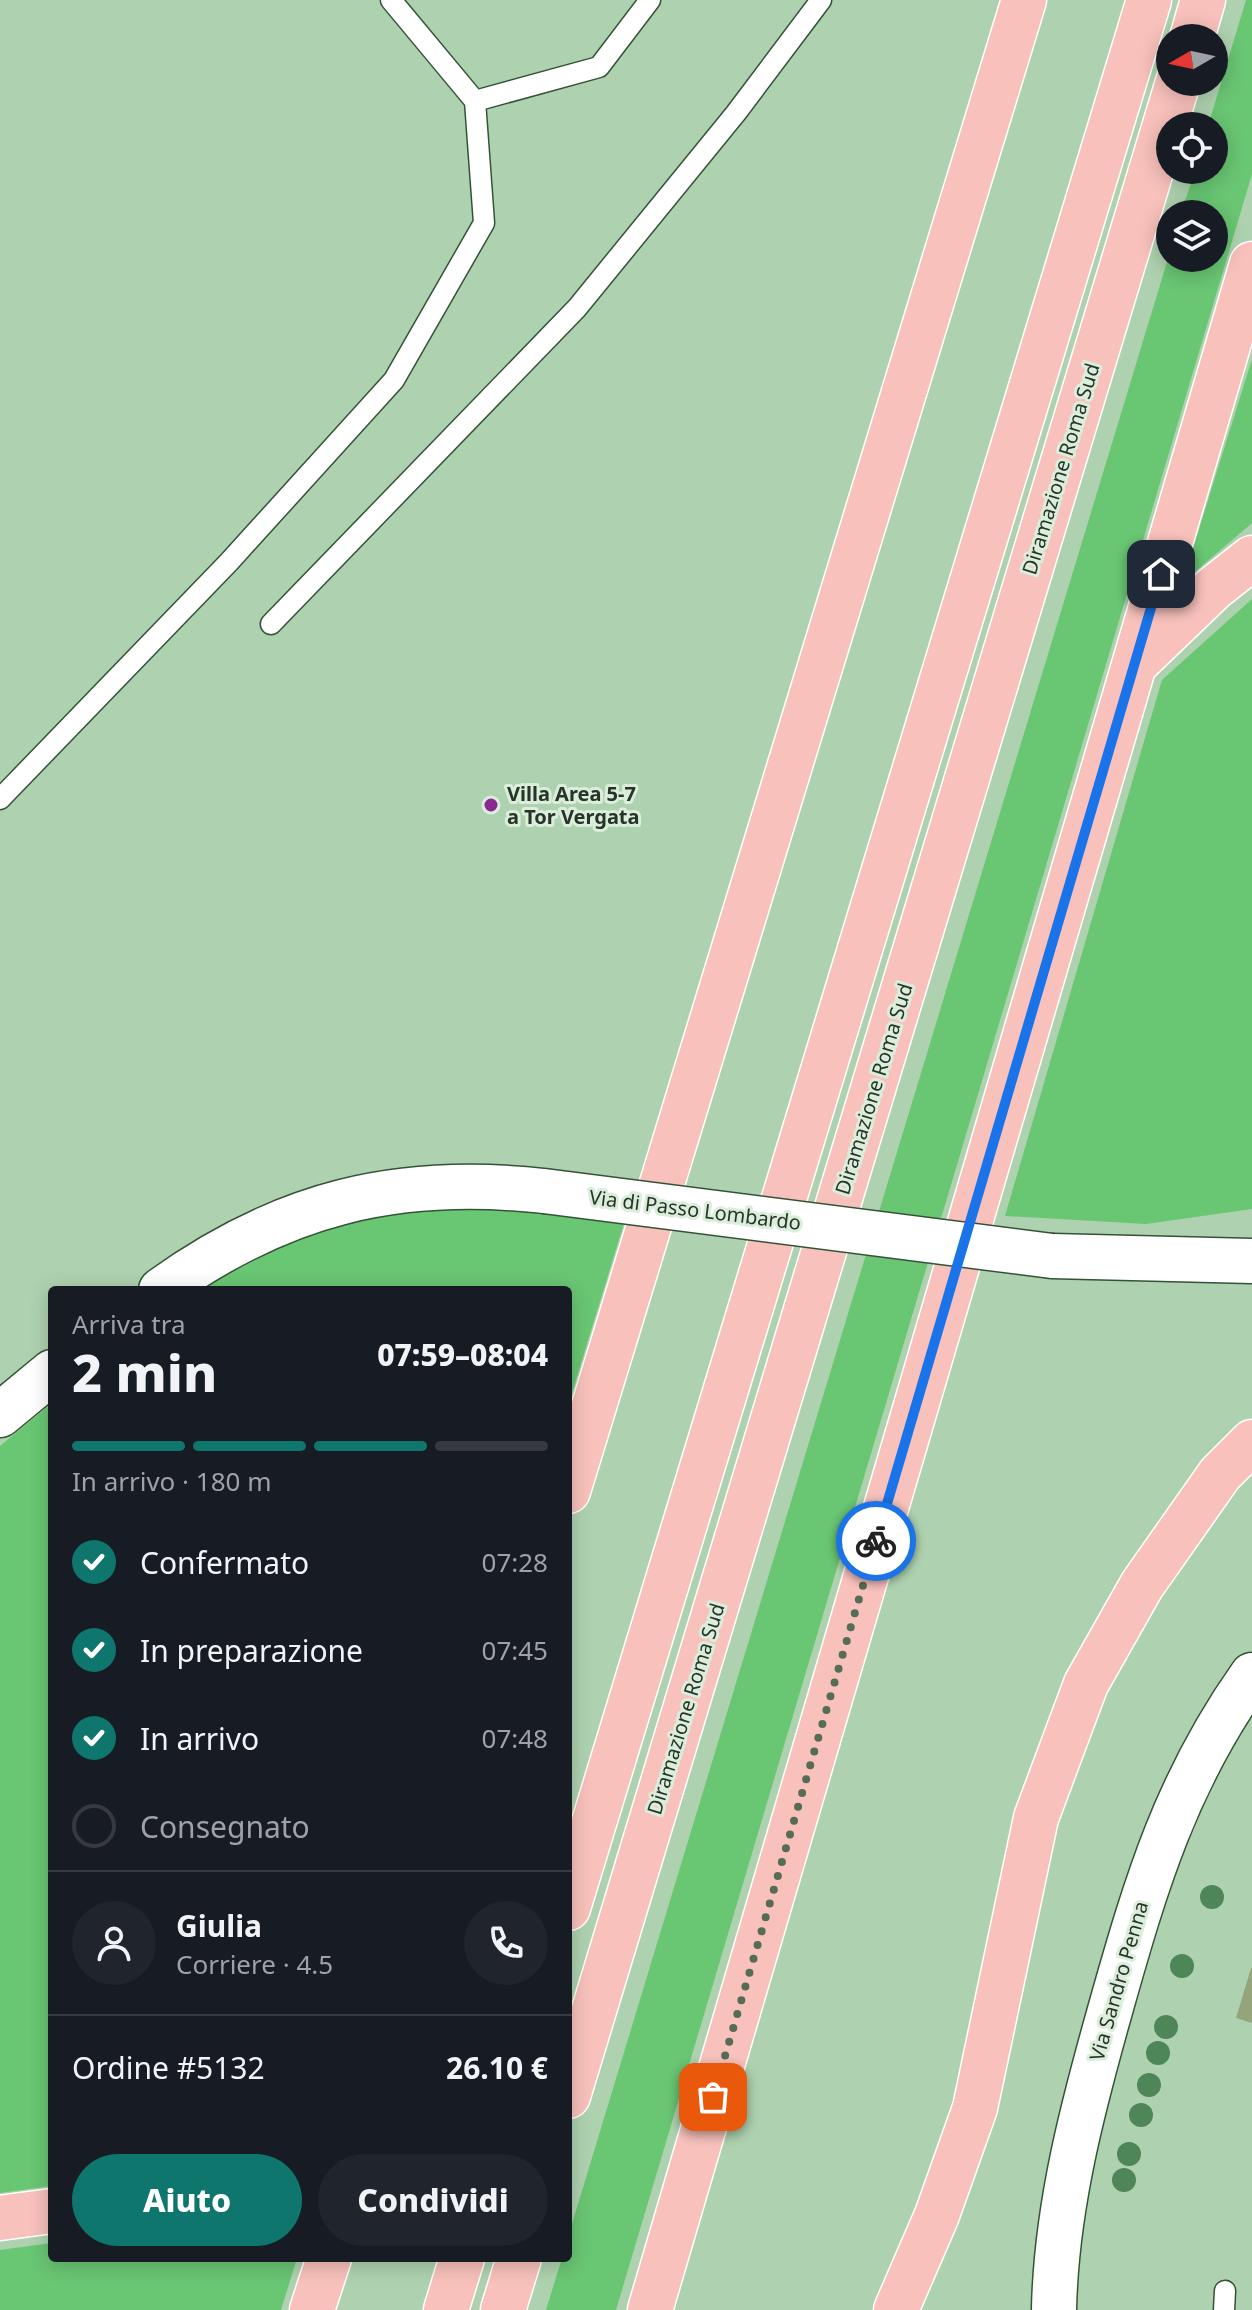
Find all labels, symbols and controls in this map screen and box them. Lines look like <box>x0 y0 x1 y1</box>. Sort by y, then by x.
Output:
north arrow <box>1156 24 1228 96</box>
map controls <box>1156 24 1228 272</box>
button: locate <box>1156 112 1228 184</box>
button: layers <box>1156 200 1228 272</box>
street label: Diramazione Roma Sud <box>1016 360 1106 578</box>
pin <box>1127 540 1195 608</box>
icon: home <box>1139 552 1183 596</box>
place label: Villa Area 5-7 a Tor Vergata <box>507 780 640 830</box>
marker: Villa Area 5-7 a Tor Vergata <box>482 796 500 814</box>
street label: Diramazione Roma Sud <box>829 980 919 1198</box>
street label: Via di Passo Lombardo <box>588 1183 802 1236</box>
text: Arriva tra <box>72 1306 186 1342</box>
text: 07:59–08:04 <box>377 1334 548 1375</box>
text: 2 min <box>72 1336 217 1407</box>
text: In arrivo · 180 m <box>72 1463 272 1499</box>
courier <box>836 1501 916 1581</box>
icon: bike <box>854 1519 898 1563</box>
icon: check <box>72 1540 116 1584</box>
text: Confermato <box>140 1542 309 1583</box>
text: 07:28 <box>482 1544 548 1580</box>
street label: Diramazione Roma Sud <box>641 1600 731 1818</box>
icon: check <box>72 1628 116 1672</box>
text: In preparazione <box>140 1630 363 1671</box>
text: 07:45 <box>482 1632 548 1668</box>
icon: check <box>72 1716 116 1760</box>
text: In arrivo <box>140 1718 259 1759</box>
text: 07:48 <box>482 1720 548 1756</box>
text: Consegnato <box>140 1806 310 1847</box>
street label: Via Sandro Penna <box>1083 1898 1154 2064</box>
button: person <box>72 1901 156 1985</box>
button: phone <box>464 1901 548 1985</box>
text: Giulia <box>176 1905 262 1946</box>
text: Corriere · 4.5 <box>176 1946 333 1982</box>
text: Ordine #5132 <box>72 2047 265 2088</box>
text: 26.10 € <box>446 2047 548 2088</box>
pin <box>679 2063 747 2131</box>
icon: bag <box>691 2075 735 2119</box>
button: Aiuto <box>72 2154 302 2246</box>
button: Condividi <box>318 2154 548 2246</box>

